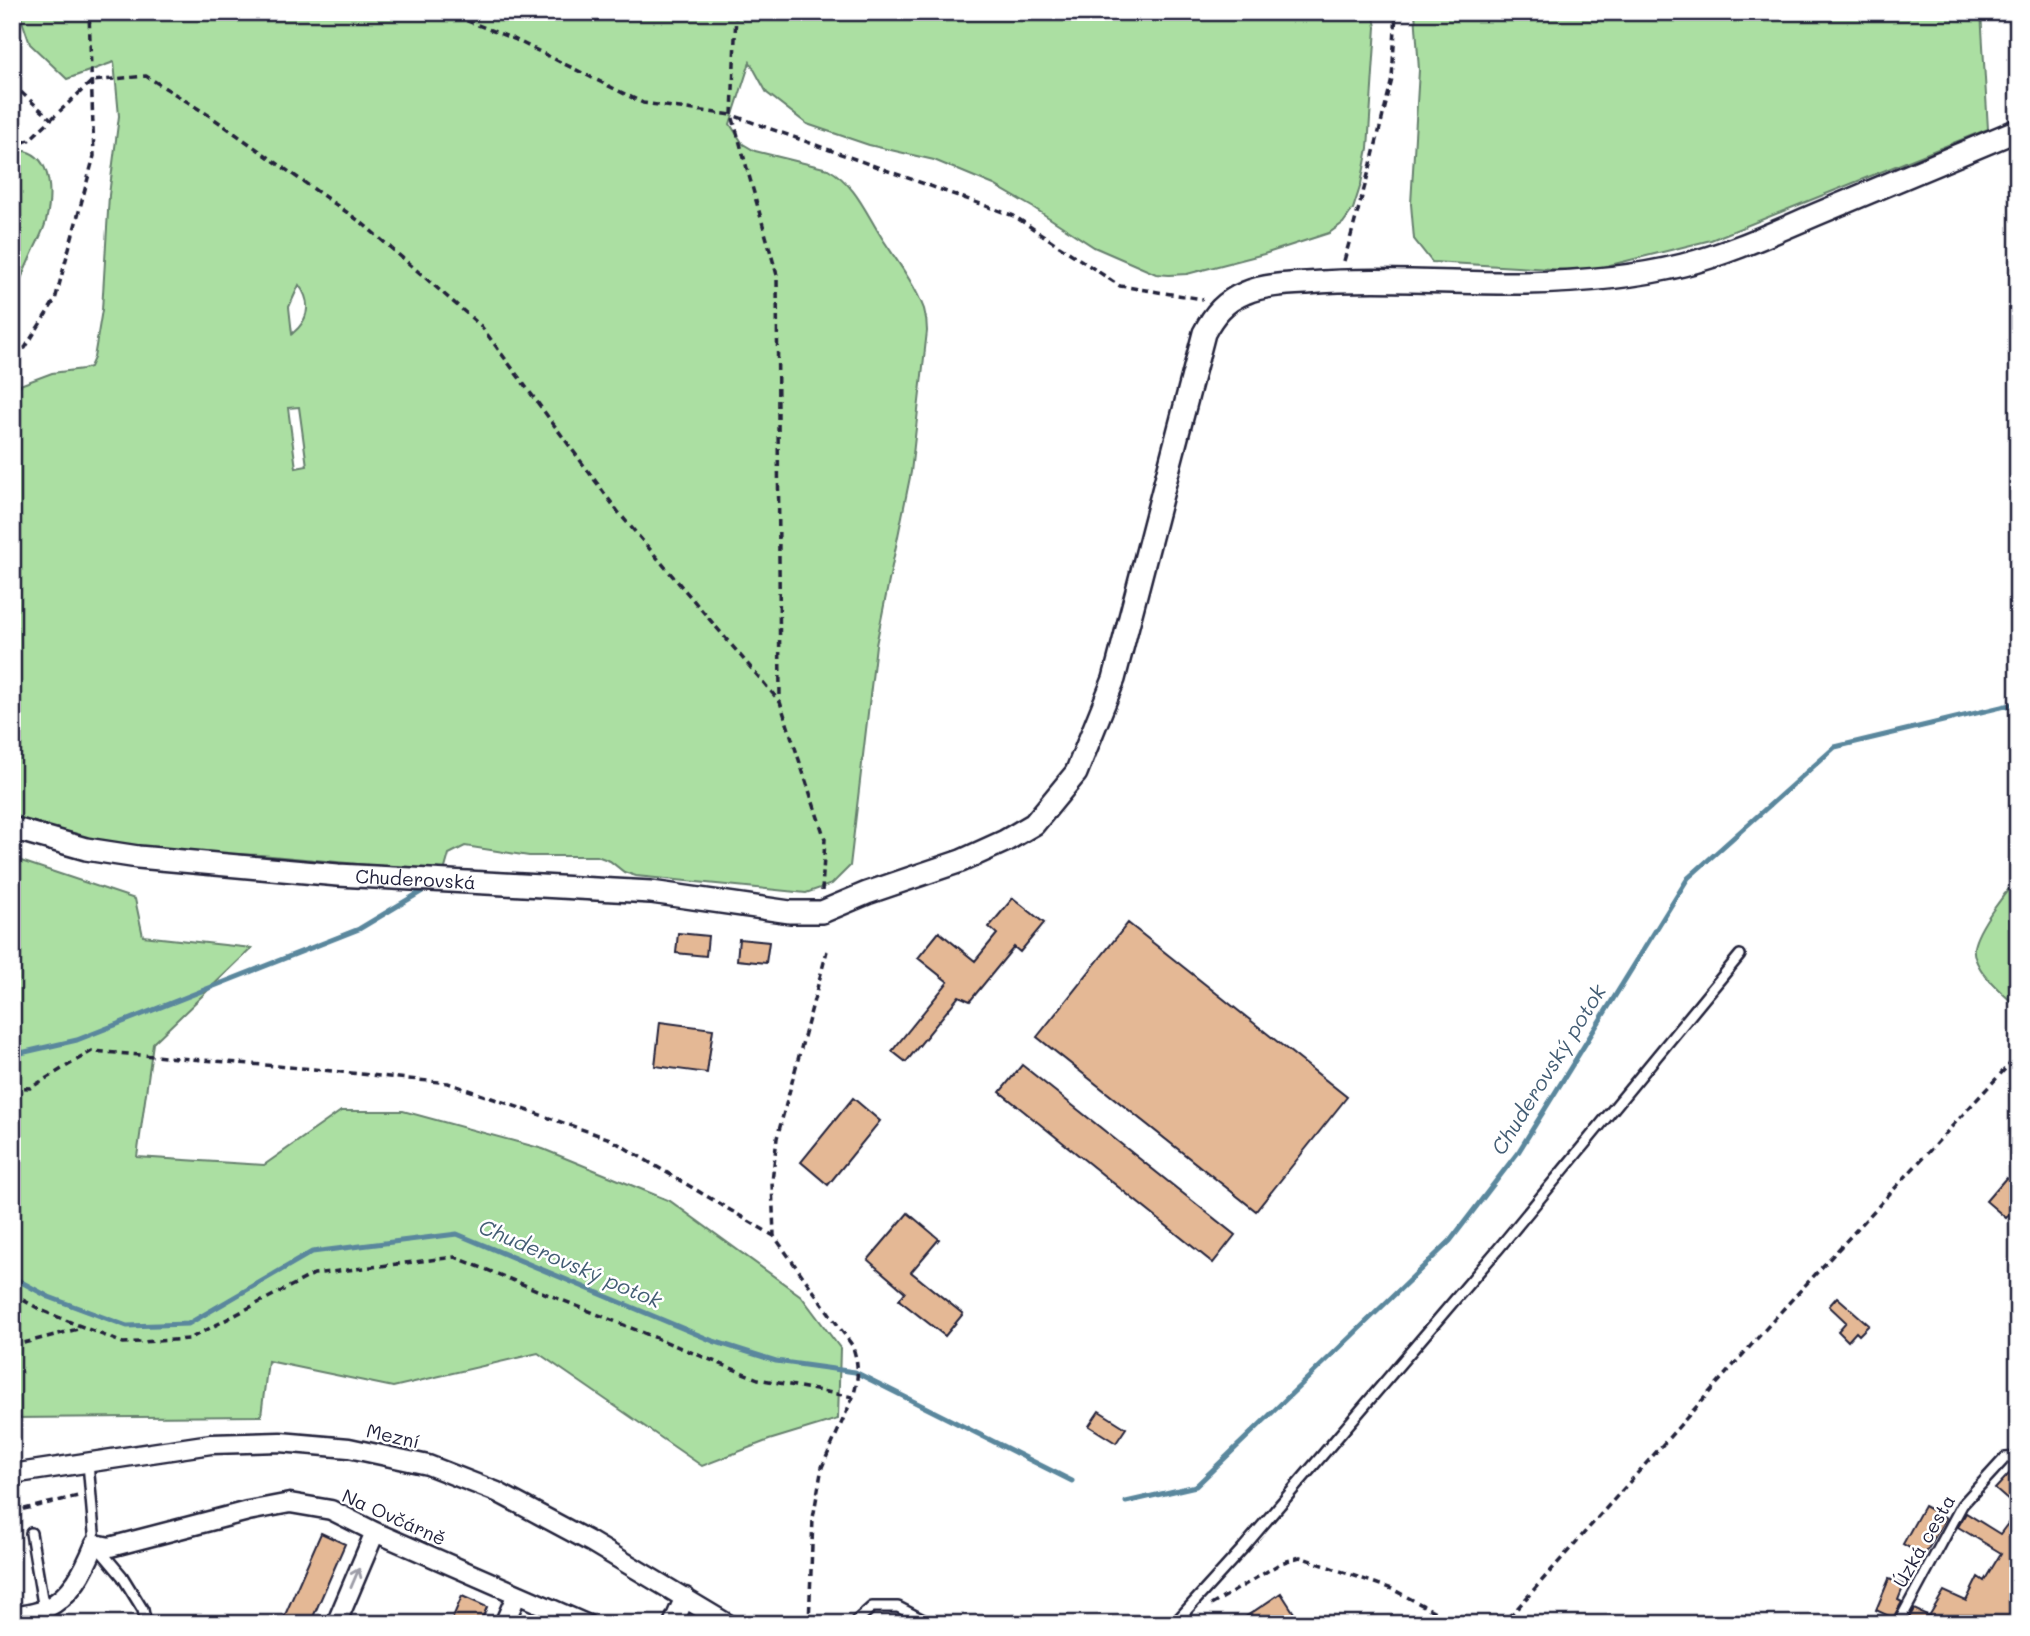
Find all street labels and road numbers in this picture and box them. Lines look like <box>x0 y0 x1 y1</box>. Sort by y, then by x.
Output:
street label: Chuderovská <box>355 863 476 894</box>
street label: Mezní <box>364 1417 422 1454</box>
street label: Na Ovčárně <box>338 1483 450 1551</box>
street label: Úzká cesta <box>1887 1490 1960 1592</box>

